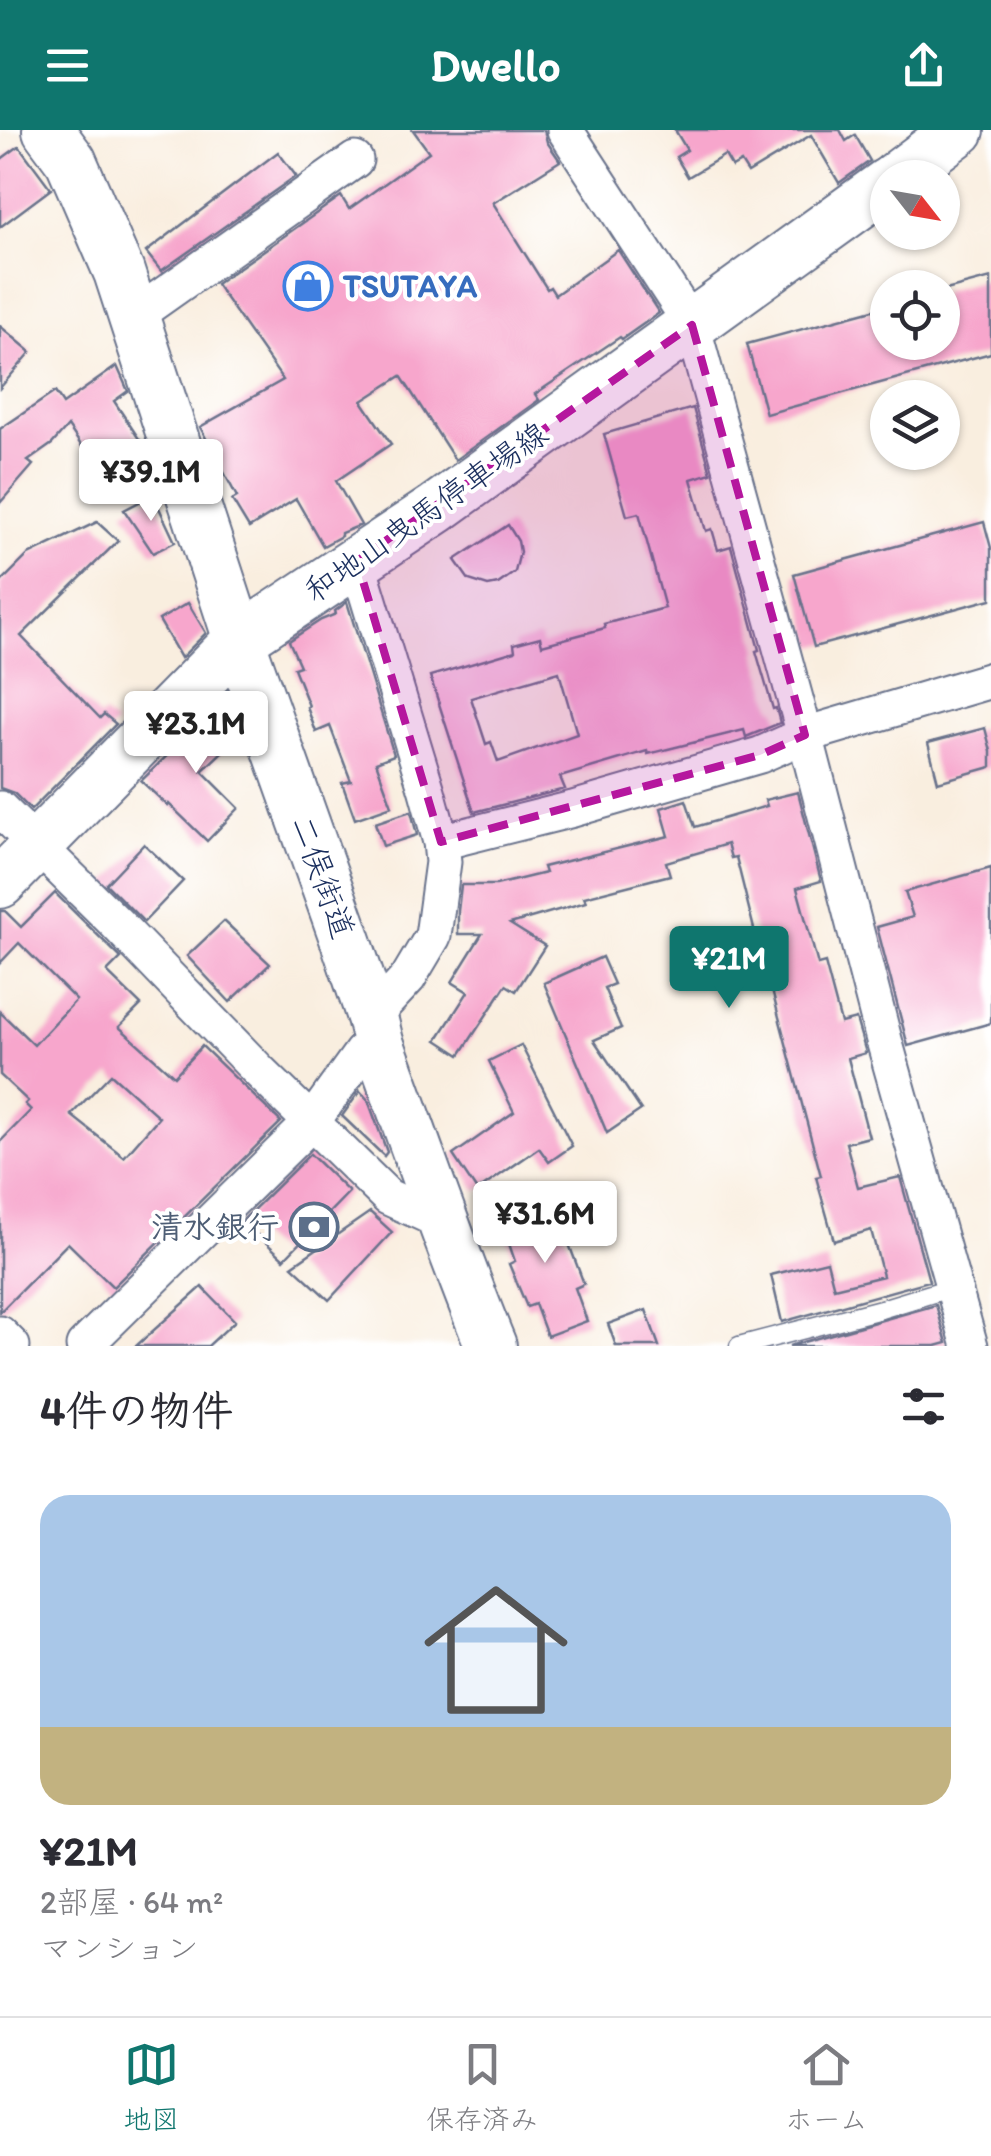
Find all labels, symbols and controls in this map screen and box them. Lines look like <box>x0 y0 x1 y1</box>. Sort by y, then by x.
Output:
icon: menu <box>40 38 95 93</box>
text: Dwello <box>430 38 561 92</box>
icon: share <box>896 38 951 93</box>
north arrow <box>870 160 960 250</box>
map controls <box>870 160 960 470</box>
shop icon: TSUTAYA <box>282 260 334 312</box>
place label: TSUTAYA <box>342 267 478 305</box>
button: locate <box>870 270 960 360</box>
button: layers <box>870 380 960 470</box>
street label: 和地山曳馬停車場線 <box>297 414 555 610</box>
pin: ¥39.1M <box>70 439 232 524</box>
text: ¥39.1M <box>101 452 201 490</box>
pin: ¥23.1M <box>115 691 277 776</box>
text: ¥23.1M <box>146 704 246 742</box>
street label: 二俣街道 <box>283 810 363 944</box>
pin: ¥21M <box>670 926 788 1011</box>
text: ¥21M <box>692 939 766 977</box>
pin: ¥31.6M <box>464 1181 626 1266</box>
text: ¥31.6M <box>495 1194 595 1232</box>
bank icon: 清水銀行 <box>288 1201 340 1253</box>
place label: 清水銀行 <box>151 1208 279 1246</box>
icon: filters <box>896 1379 951 1434</box>
text: 4件の物件 <box>40 1385 233 1436</box>
icon: home <box>406 1560 586 1740</box>
text: ¥21M <box>40 1825 138 1876</box>
text: 2部屋 · 64 m² <box>40 1883 223 1921</box>
text: マンション <box>40 1929 199 1967</box>
tab: 地図 <box>123 2037 179 2137</box>
tab: 保存済み <box>426 2037 538 2137</box>
tab: ホーム <box>785 2037 868 2137</box>

